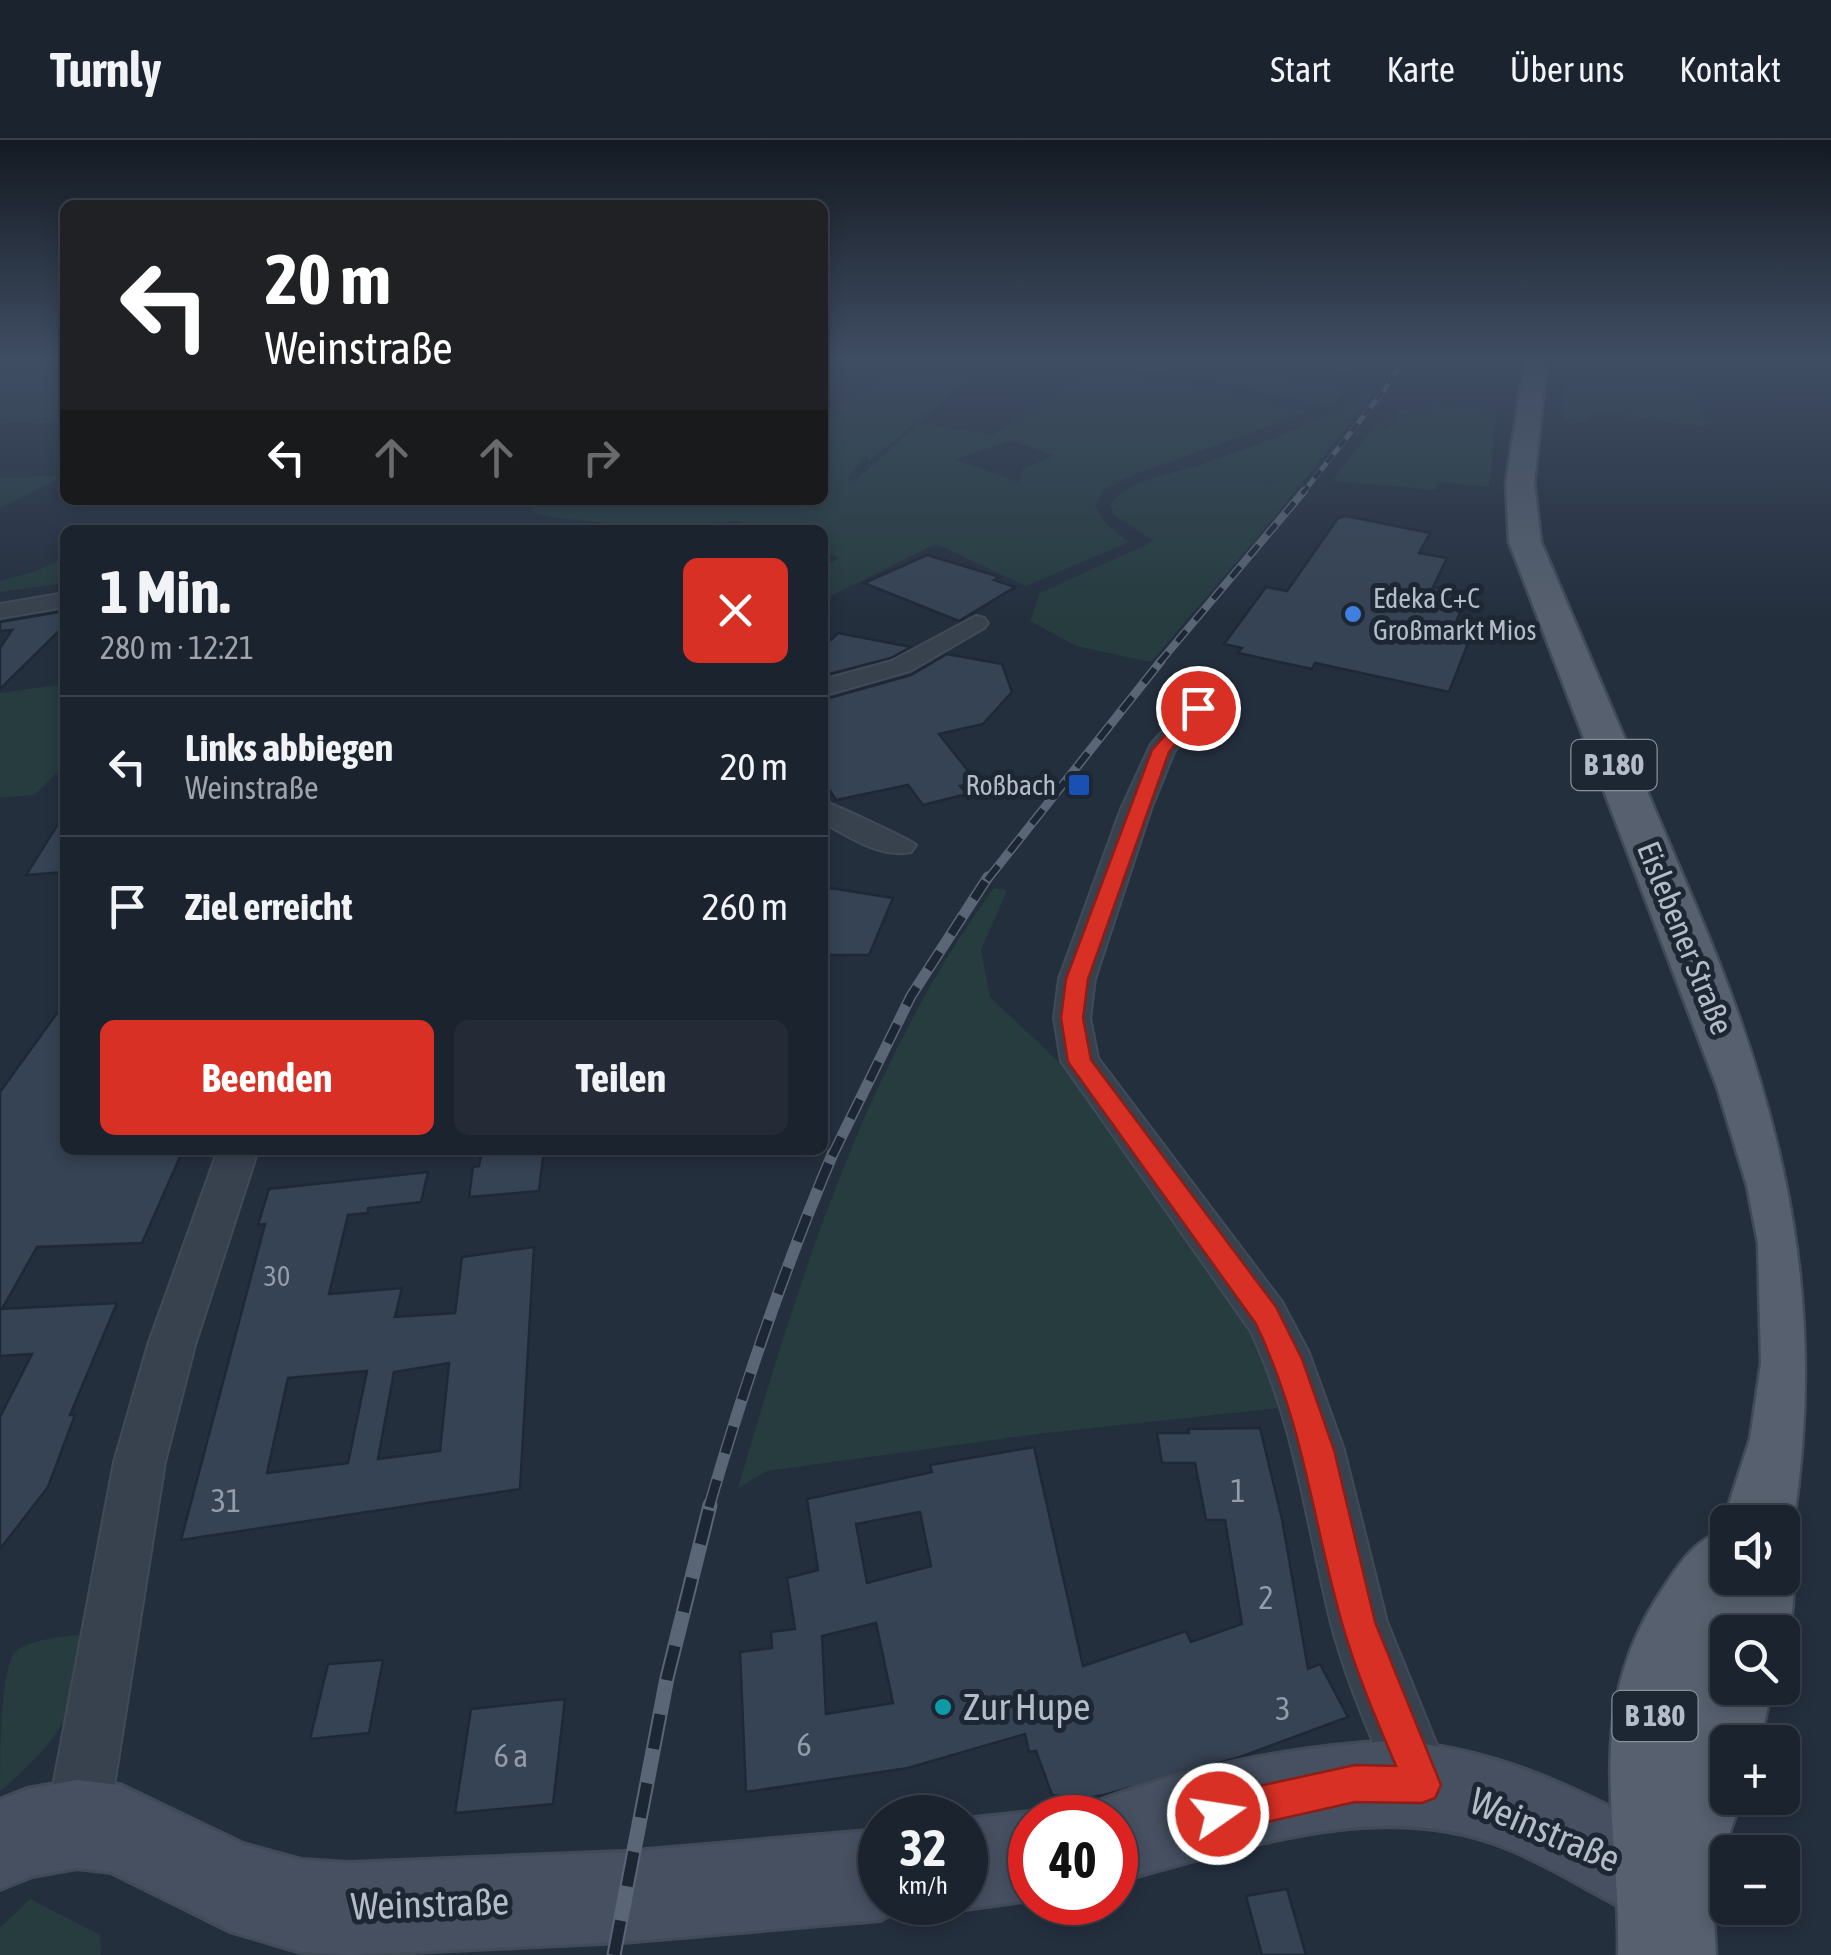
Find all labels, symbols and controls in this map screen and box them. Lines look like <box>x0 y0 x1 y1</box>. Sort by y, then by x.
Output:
text: Turnly <box>50 42 161 97</box>
text: Start <box>1270 49 1331 89</box>
text: Karte <box>1386 49 1455 89</box>
text: Über uns <box>1510 49 1624 89</box>
text: Kontakt <box>1679 49 1781 89</box>
text: 20 m <box>265 239 391 319</box>
icon: left <box>100 240 230 370</box>
text: Weinstraße <box>265 322 453 374</box>
icon: left <box>259 430 314 485</box>
icon: ahead <box>364 430 419 485</box>
icon: ahead <box>469 430 524 485</box>
icon: right <box>574 430 629 485</box>
text: 1 Min. <box>100 557 230 626</box>
button: close <box>683 558 788 663</box>
place label: Edeka C+C Großmarkt Mios <box>1373 582 1536 646</box>
marker: Edeka C+C Großmarkt Mios <box>1342 603 1364 625</box>
text: 280 m · 12:21 <box>100 629 254 666</box>
pin <box>1156 666 1241 751</box>
icon: arrive <box>1171 681 1226 736</box>
text: Links abbiegen <box>185 726 393 769</box>
icon: left <box>100 739 155 794</box>
road number: B 180 <box>1572 740 1656 790</box>
text: 20 m <box>720 745 788 788</box>
text: Weinstraße <box>185 769 318 806</box>
place label: Roßbach <box>965 769 1056 801</box>
marker: Roßbach <box>1066 772 1092 798</box>
street label: Eislebener Straße <box>1630 836 1741 1040</box>
icon: arrive <box>100 879 155 934</box>
text: Ziel erreicht <box>185 885 352 928</box>
text: 260 m <box>702 885 788 928</box>
button: Beenden <box>100 1020 434 1135</box>
button: Teilen <box>454 1020 788 1135</box>
house number: 30 <box>264 1260 290 1292</box>
house number: 1 <box>1230 1472 1246 1509</box>
house number: 31 <box>211 1482 241 1519</box>
map controls <box>1710 1505 1800 1925</box>
button: sound <box>1710 1505 1800 1595</box>
house number: 2 <box>1258 1579 1274 1616</box>
button: search <box>1710 1615 1800 1705</box>
place label: Zur Hupe <box>963 1685 1091 1728</box>
house number: 3 <box>1275 1690 1291 1727</box>
road number: B 180 <box>1612 1691 1698 1741</box>
marker: Zur Hupe <box>932 1696 954 1718</box>
button: + <box>1710 1725 1800 1815</box>
house number: 6 <box>796 1726 812 1763</box>
house number: 6 a <box>494 1737 528 1774</box>
position arrow <box>1166 1762 1270 1866</box>
street label: Weinstraße <box>1464 1779 1627 1880</box>
speed limit sign: 40 <box>1008 1795 1138 1925</box>
text: 32 <box>899 1819 946 1877</box>
button: − <box>1710 1835 1800 1925</box>
text: km/h <box>898 1871 948 1899</box>
street label: Weinstraße <box>350 1879 510 1928</box>

